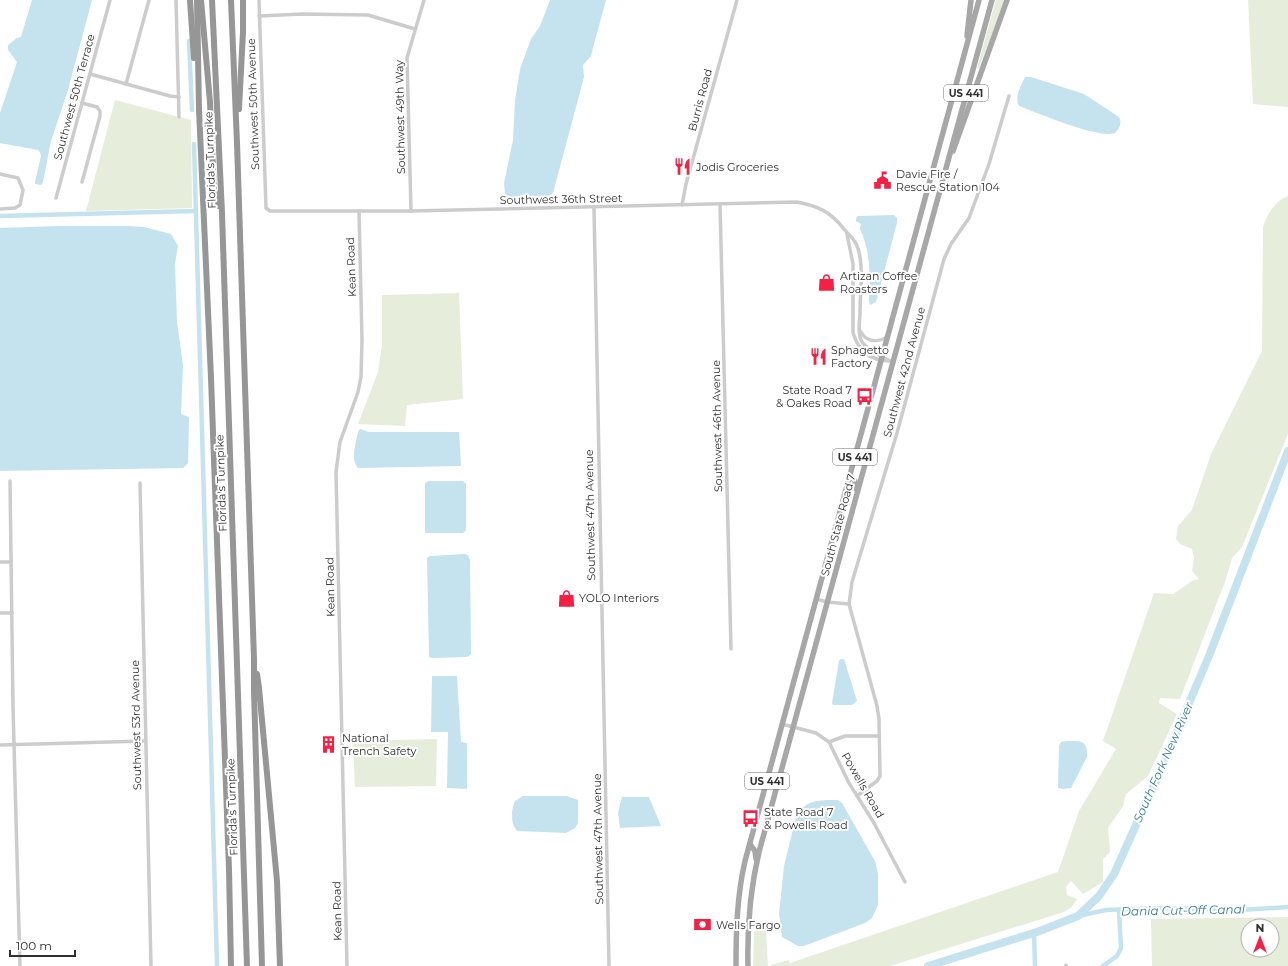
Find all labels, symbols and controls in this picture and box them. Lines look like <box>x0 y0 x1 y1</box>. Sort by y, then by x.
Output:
street label: Southwest 50th Terrace <box>50 32 98 162</box>
street label: Southwest 50th Avenue <box>244 38 262 170</box>
street label: Southwest 49th Way <box>392 60 408 174</box>
street label: Burris Road <box>685 67 715 133</box>
road number: US 441 <box>944 85 988 101</box>
street label: Florida's Turnpike <box>201 111 219 209</box>
restaurant icon: Jodis Groceries <box>673 157 693 177</box>
place label: Jodis Groceries <box>695 160 779 174</box>
place label: Davie Fire / Rescue Station 104 <box>896 167 1000 194</box>
public building icon: Davie Fire / Rescue Station 104 <box>873 170 893 190</box>
street label: Southwest 36th Street <box>500 191 623 207</box>
street label: Kean Road <box>343 237 359 297</box>
place label: Artizan Coffee Roasters <box>840 269 918 296</box>
shop icon: Artizan Coffee Roasters <box>817 272 837 292</box>
street label: Southwest 42nd Avenue <box>880 305 928 439</box>
place label: Sphagetto Factory <box>831 343 889 370</box>
restaurant icon: Sphagetto Factory <box>808 346 828 366</box>
street label: Southwest 46th Avenue <box>709 360 725 492</box>
place label: State Road 7 & Oakes Road <box>776 383 852 410</box>
bus stop icon: State Road 7 & Oakes Road <box>855 386 875 406</box>
street label: Florida's Turnpike <box>212 434 230 532</box>
street label: Southwest 47th Avenue <box>582 449 598 581</box>
road number: US 441 <box>833 449 877 465</box>
street label: South State Road 7 <box>818 472 858 578</box>
street label: Kean Road <box>322 557 338 617</box>
shop icon: YOLO Interiors <box>556 588 576 608</box>
place label: YOLO Interiors <box>579 591 660 605</box>
street label: Southwest 53rd Avenue <box>128 659 144 790</box>
water label: South Fork New River <box>1130 699 1196 824</box>
place label: National Trench Safety <box>342 731 417 758</box>
building icon: National Trench Safety <box>319 734 339 754</box>
street label: Powells Road <box>839 750 887 820</box>
street label: Florida's Turnpike <box>223 758 241 856</box>
street label: Southwest 47th Avenue <box>590 773 606 905</box>
road number: US 441 <box>745 773 789 789</box>
place label: State Road 7 & Powells Road <box>764 805 848 832</box>
bus stop icon: State Road 7 & Powells Road <box>741 808 761 828</box>
street label: Kean Road <box>329 881 345 941</box>
water label: Dania Cut-Off Canal <box>1121 901 1246 919</box>
bank icon: Wells Fargo <box>693 915 713 935</box>
place label: Wells Fargo <box>716 918 780 932</box>
north arrow <box>1240 918 1280 958</box>
text: N <box>1256 921 1264 935</box>
scale bar <box>10 932 75 958</box>
text: 100 m <box>16 938 52 953</box>

